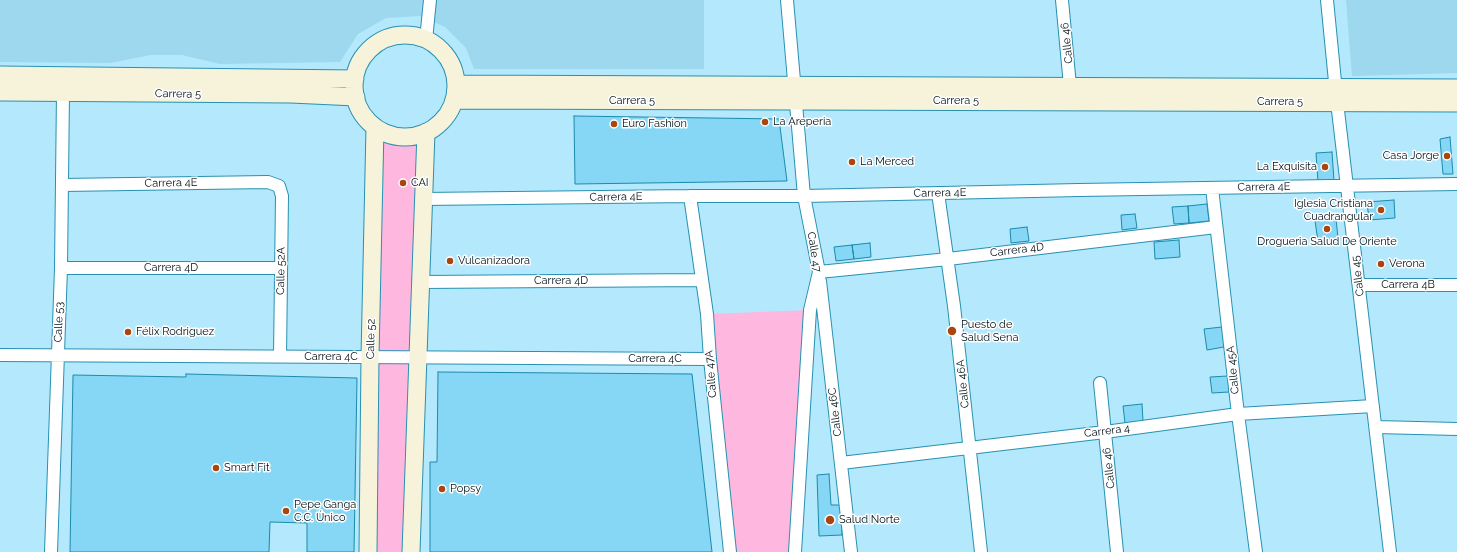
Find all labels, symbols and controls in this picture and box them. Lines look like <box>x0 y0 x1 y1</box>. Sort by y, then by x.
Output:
street label: Calle 46 <box>1058 22 1076 64</box>
street label: Carrera 5 <box>155 87 201 101</box>
street label: Carrera 5 <box>609 94 655 108</box>
street label: Carrera 5 <box>933 94 979 108</box>
street label: Carrera 5 <box>1257 95 1303 109</box>
place label: La Areperia <box>773 115 831 129</box>
place label: Euro Fashion <box>622 117 687 131</box>
marker: La Areperia <box>760 117 770 127</box>
marker: Euro Fashion <box>609 119 619 129</box>
place label: Casa Jorge <box>1383 149 1439 163</box>
marker: Casa Jorge <box>1442 151 1452 161</box>
place label: La Merced <box>860 155 914 169</box>
marker: La Merced <box>847 157 857 167</box>
place label: La Exquisita <box>1257 160 1317 174</box>
marker: La Exquisita <box>1320 162 1330 172</box>
street label: Carrera 4E <box>144 176 198 190</box>
place label: CAI <box>411 176 429 190</box>
marker: CAI <box>398 178 408 188</box>
street label: Carrera 4E <box>1237 180 1291 194</box>
street label: Carrera 4E <box>913 186 967 200</box>
street label: Carrera 4E <box>589 190 643 204</box>
place label: Iglesia Cristiana Cuadrangular <box>1294 197 1373 223</box>
marker: Iglesia Cristiana Cuadrangular <box>1376 205 1386 215</box>
marker: Drogueria Salud De Oriente <box>1322 224 1332 234</box>
street label: Calle 47 <box>804 231 824 273</box>
place label: Drogueria Salud De Oriente <box>1257 235 1397 249</box>
street label: Carrera 4D <box>989 240 1045 260</box>
street label: Calle 52A <box>274 247 288 295</box>
place label: Vulcanizadora <box>458 254 530 268</box>
street label: Calle 45 <box>1349 255 1367 297</box>
marker: Vulcanizadora <box>445 256 455 266</box>
place label: Verona <box>1389 257 1425 271</box>
marker: Verona <box>1376 259 1386 269</box>
street label: Carrera 4D <box>144 261 198 275</box>
street label: Carrera 4D <box>534 274 588 288</box>
street label: Carrera 4B <box>1381 278 1435 292</box>
street label: Calle 53 <box>52 301 66 343</box>
place label: Puesto de Salud Sena <box>961 318 1018 344</box>
street label: Calle 52 <box>364 319 378 359</box>
place label: Félix Rodriguez <box>136 325 214 339</box>
marker: Puesto de Salud Sena <box>946 325 958 337</box>
marker: Félix Rodriguez <box>123 327 133 337</box>
street label: Calle 45A <box>1224 345 1242 395</box>
street label: Carrera 4C <box>304 350 358 364</box>
street label: Calle 47A <box>702 350 720 398</box>
street label: Carrera 4C <box>628 352 682 366</box>
street label: Calle 46A <box>954 359 972 409</box>
street label: Calle 46C <box>825 387 845 437</box>
street label: Carrera 4 <box>1083 422 1131 440</box>
street label: Calle 46 <box>1100 447 1118 489</box>
place label: Smart Fit <box>224 461 270 475</box>
marker: Smart Fit <box>211 463 221 473</box>
place label: Popsy <box>450 482 481 496</box>
marker: Popsy <box>437 484 447 494</box>
place label: Pepe Ganga C.C. Único <box>294 498 356 524</box>
marker: Pepe Ganga C.C. Único <box>281 506 291 516</box>
place label: Salud Norte <box>839 513 900 527</box>
marker: Salud Norte <box>824 514 836 526</box>

